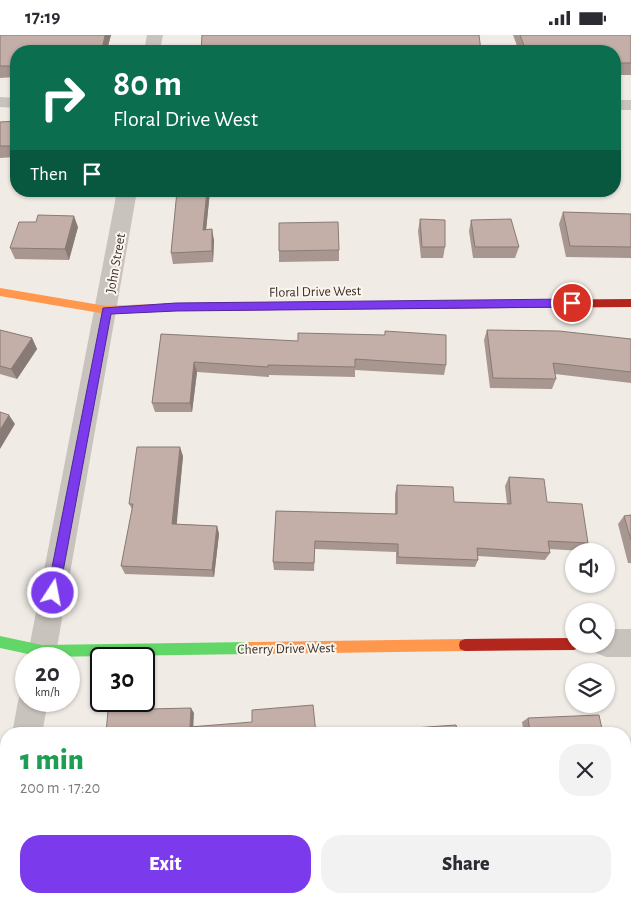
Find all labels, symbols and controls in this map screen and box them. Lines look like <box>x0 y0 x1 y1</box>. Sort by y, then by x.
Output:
text: 17:19 <box>25 8 60 27</box>
icon: right <box>30 65 95 130</box>
text: 80 m <box>113 67 182 102</box>
text: Floral Drive West <box>113 108 258 130</box>
icon: arrive <box>78 160 106 188</box>
text: Then <box>30 165 68 184</box>
street label: John Street <box>104 232 128 294</box>
pin <box>551 282 593 324</box>
street label: Floral Drive West <box>269 284 362 300</box>
icon: arrive <box>558 289 586 317</box>
map controls <box>565 543 615 713</box>
button: sound <box>565 543 615 593</box>
position arrow <box>26 566 78 618</box>
button: search <box>565 603 615 653</box>
street label: Cherry Drive West <box>237 641 336 657</box>
speed limit sign: 30 <box>90 647 155 712</box>
text: 20 <box>35 661 60 686</box>
button: layers <box>565 663 615 713</box>
text: km/h <box>35 686 60 698</box>
button: close <box>559 744 611 796</box>
text: 1 min <box>20 745 84 775</box>
text: 200 m · 17:20 <box>20 780 100 796</box>
button: Exit <box>20 835 311 893</box>
button: Share <box>321 835 611 893</box>

